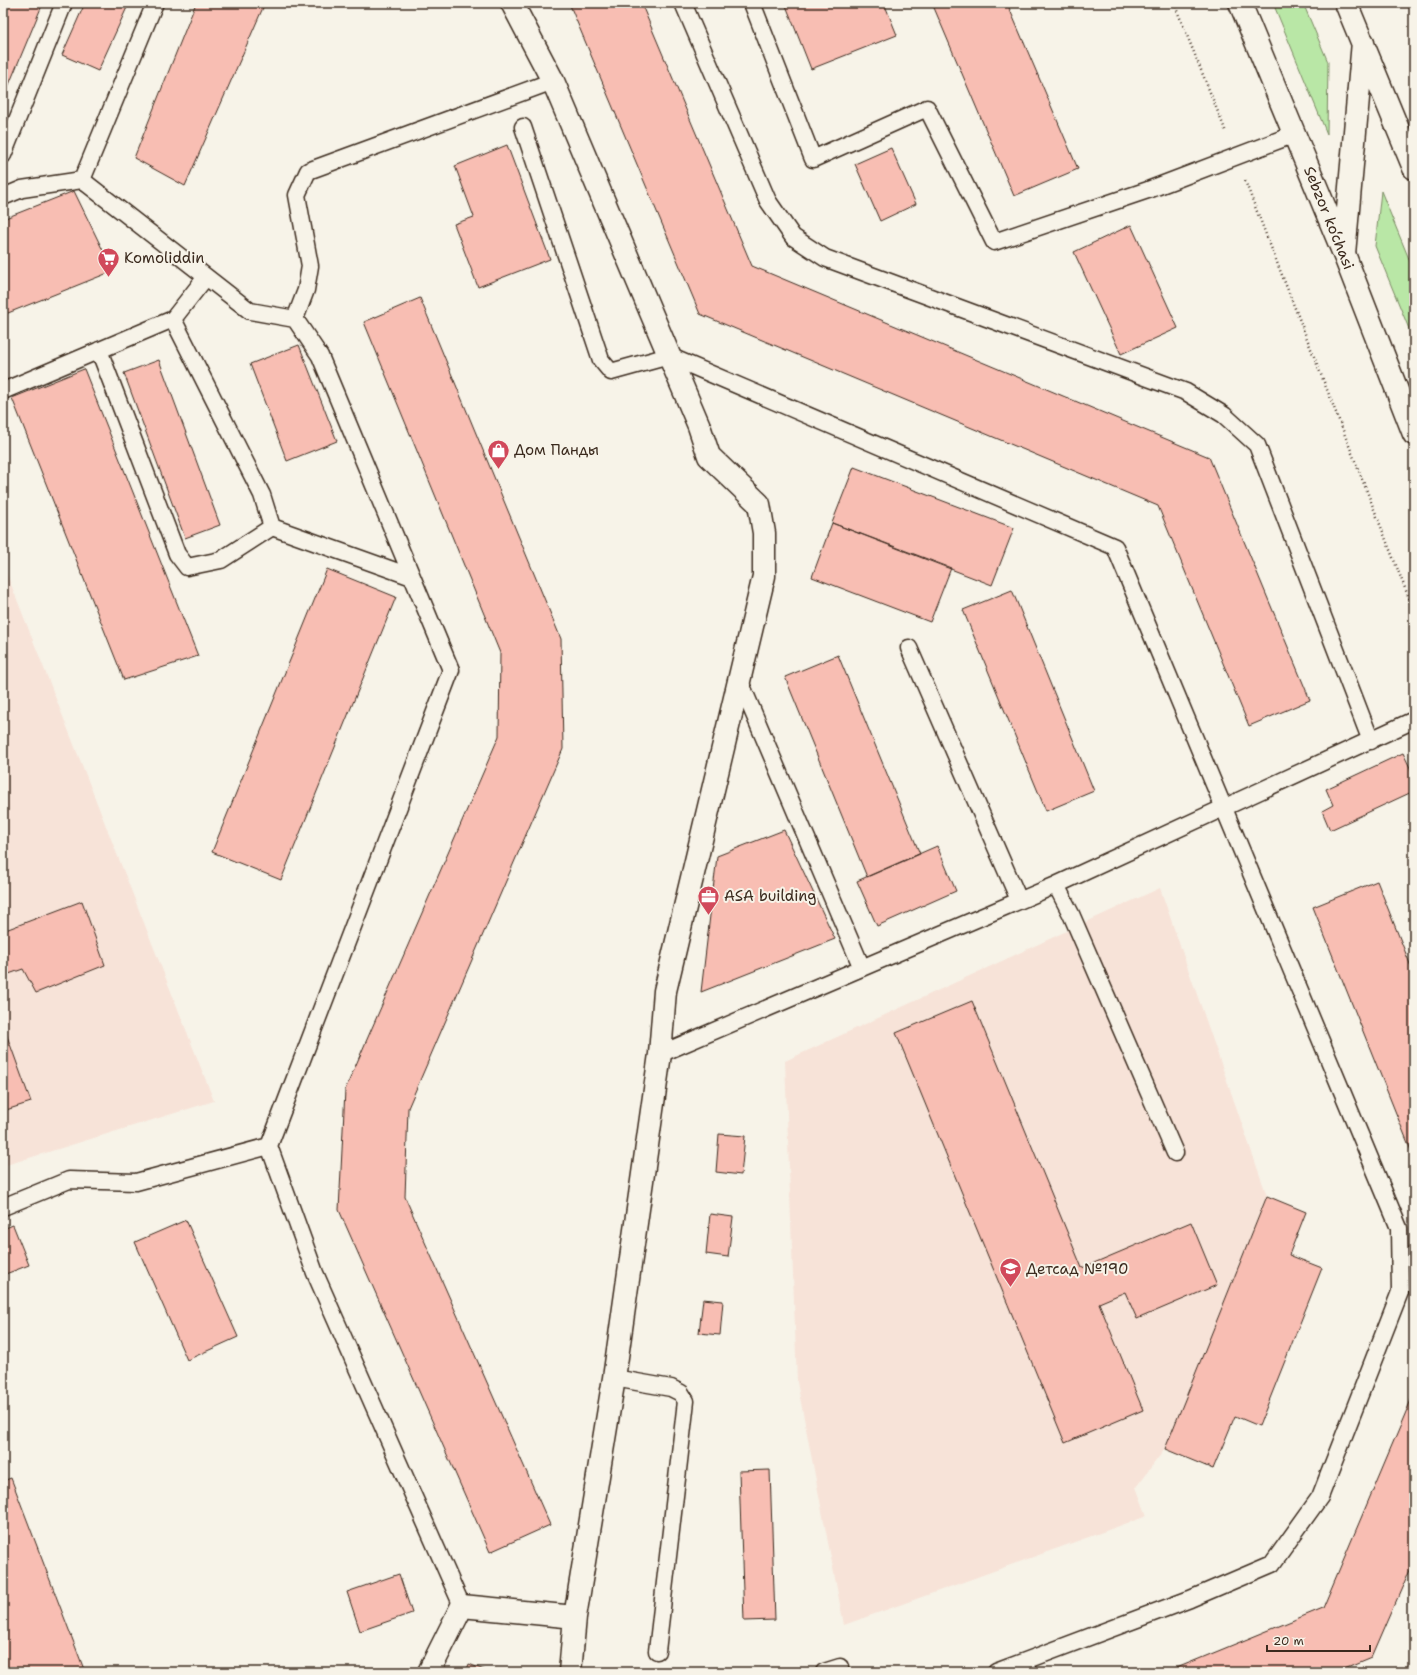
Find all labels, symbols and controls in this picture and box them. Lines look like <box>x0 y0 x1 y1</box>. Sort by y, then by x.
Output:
street label: Sebzor ko‘chasi <box>1299 163 1359 273</box>
supermarket icon: Komoliddin <box>95 245 121 278</box>
place label: Komoliddin <box>124 248 205 268</box>
shop icon: Дом Панды <box>486 437 512 470</box>
place label: Дом Панды <box>514 440 599 460</box>
office icon: ASA building <box>696 883 722 916</box>
place label: ASA building <box>724 886 816 906</box>
school or university icon: Детсад №190 <box>998 1256 1024 1289</box>
place label: Детсад №190 <box>1026 1259 1128 1279</box>
scale bar <box>1267 1627 1370 1653</box>
text: 20 m <box>1273 1633 1304 1649</box>

